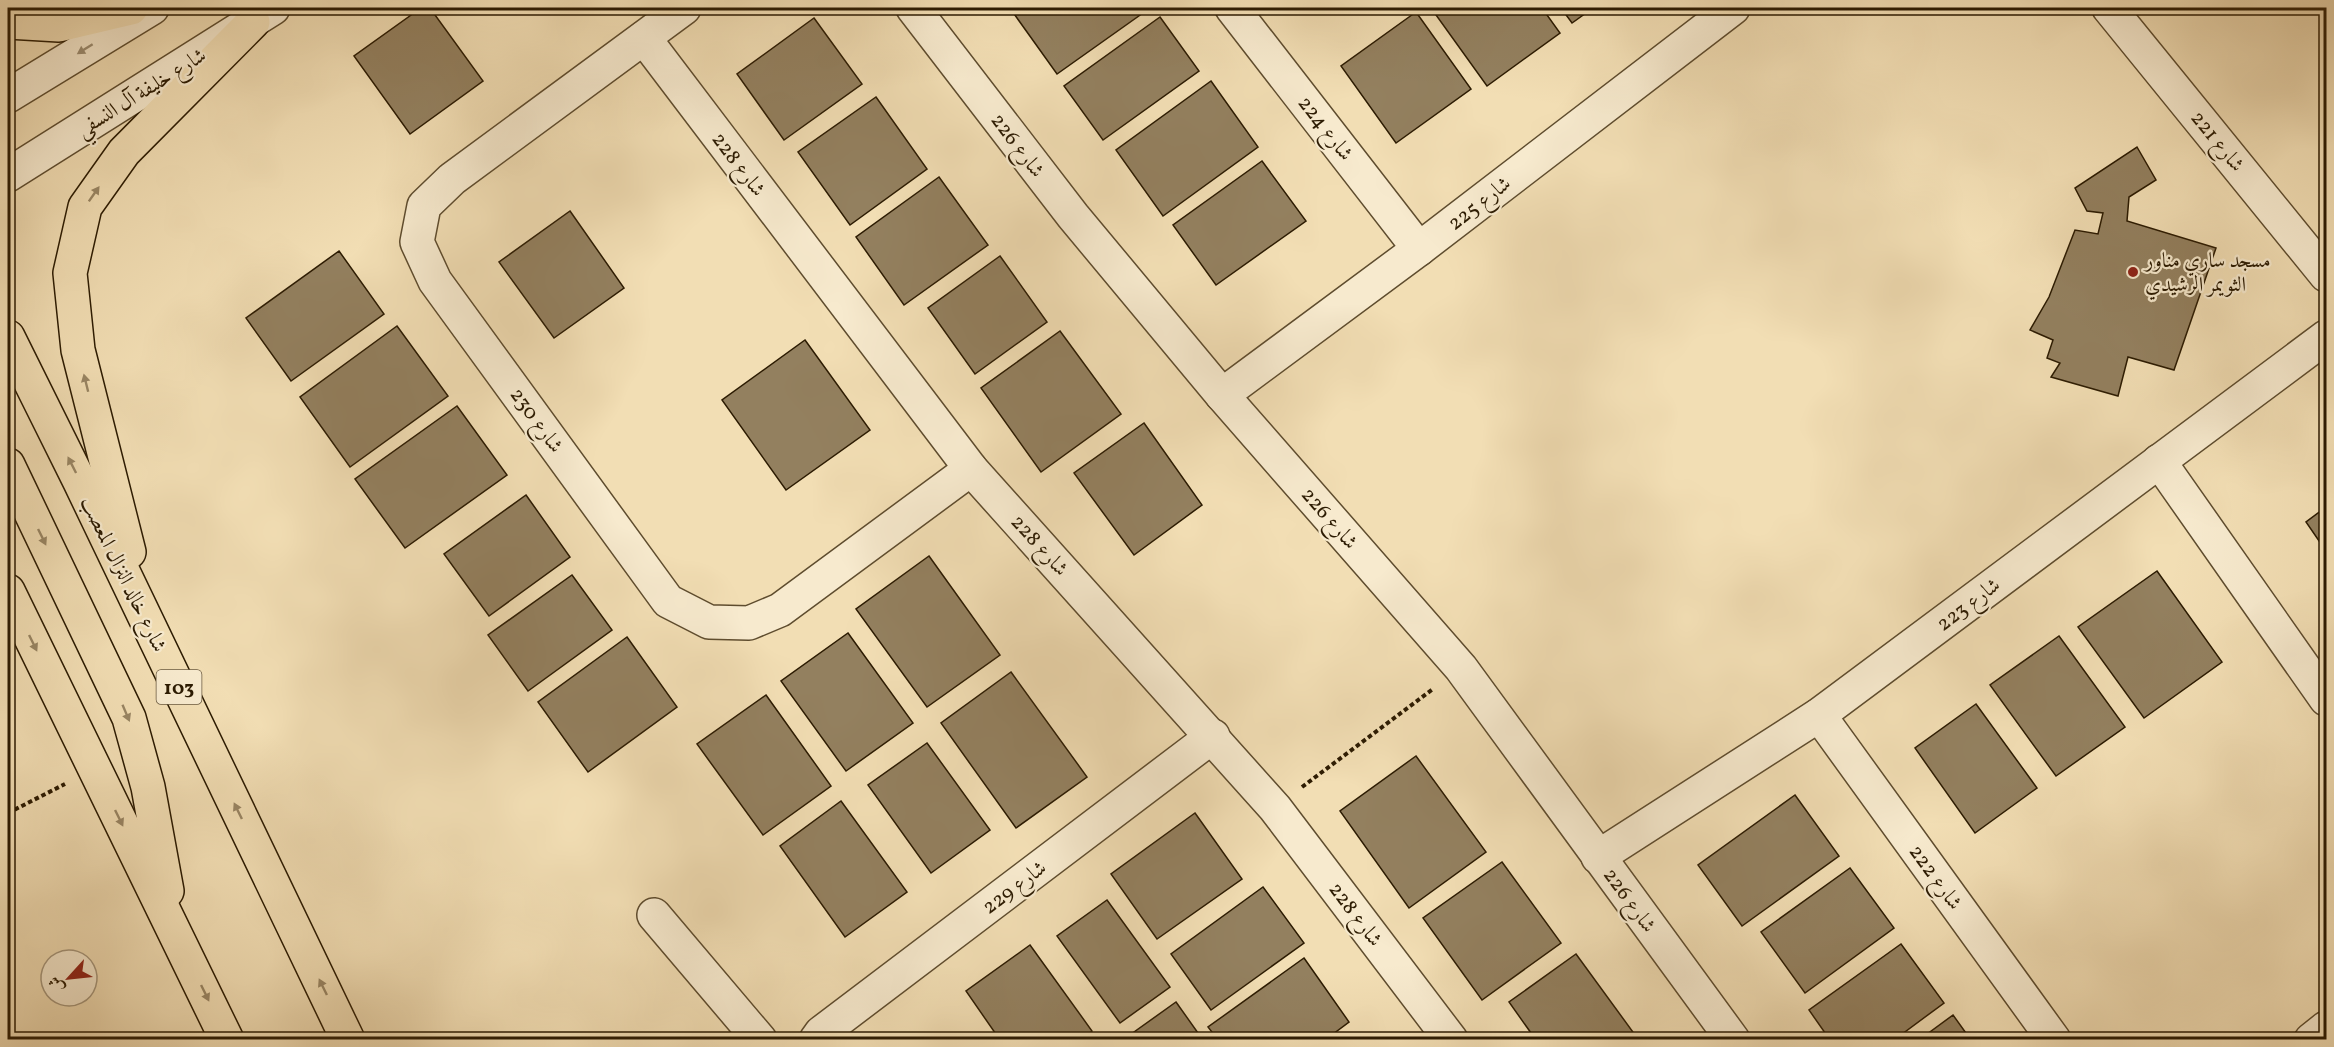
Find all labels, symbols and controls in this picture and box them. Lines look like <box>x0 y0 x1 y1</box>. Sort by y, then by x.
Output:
street label: شارع خليفة آل النسفي <box>71 42 215 148</box>
one-way arrow <box>77 44 93 55</box>
street label: شارع 224 <box>1289 90 1359 169</box>
street label: شارع 221 <box>2182 105 2251 180</box>
street label: شارع 226 <box>981 108 1051 185</box>
street label: شارع 228 <box>702 127 772 204</box>
street label: شارع 225 <box>1442 170 1519 240</box>
one-way arrow <box>88 187 100 203</box>
place label: مسجد ساري مناور الثويمر الرشيدي <box>2143 247 2271 300</box>
marker: مسجد ساري مناور الثويمر الرشيدي <box>2126 265 2140 279</box>
one-way arrow <box>81 374 91 393</box>
street label: شارع 230 <box>501 382 569 461</box>
one-way arrow <box>67 456 77 474</box>
street label: شارع 226 <box>1292 482 1364 558</box>
street label: شارع خالد النزال المعصب <box>71 492 173 658</box>
street label: شارع 228 <box>1002 509 1074 585</box>
one-way arrow <box>36 528 46 546</box>
street label: شارع 223 <box>1931 572 2008 640</box>
one-way arrow <box>29 635 38 652</box>
road number: 103 <box>156 670 201 704</box>
one-way arrow <box>122 704 131 722</box>
one-way arrow <box>234 802 243 819</box>
one-way arrow <box>115 810 124 827</box>
street label: شارع 222 <box>1900 839 1968 918</box>
street label: شارع 229 <box>977 854 1054 924</box>
street label: شارع 226 <box>1594 862 1662 940</box>
street label: شارع 228 <box>1319 877 1389 954</box>
north arrow <box>39 948 99 1008</box>
text: ش <box>44 972 71 996</box>
one-way arrow <box>318 978 327 995</box>
one-way arrow <box>200 985 209 1002</box>

